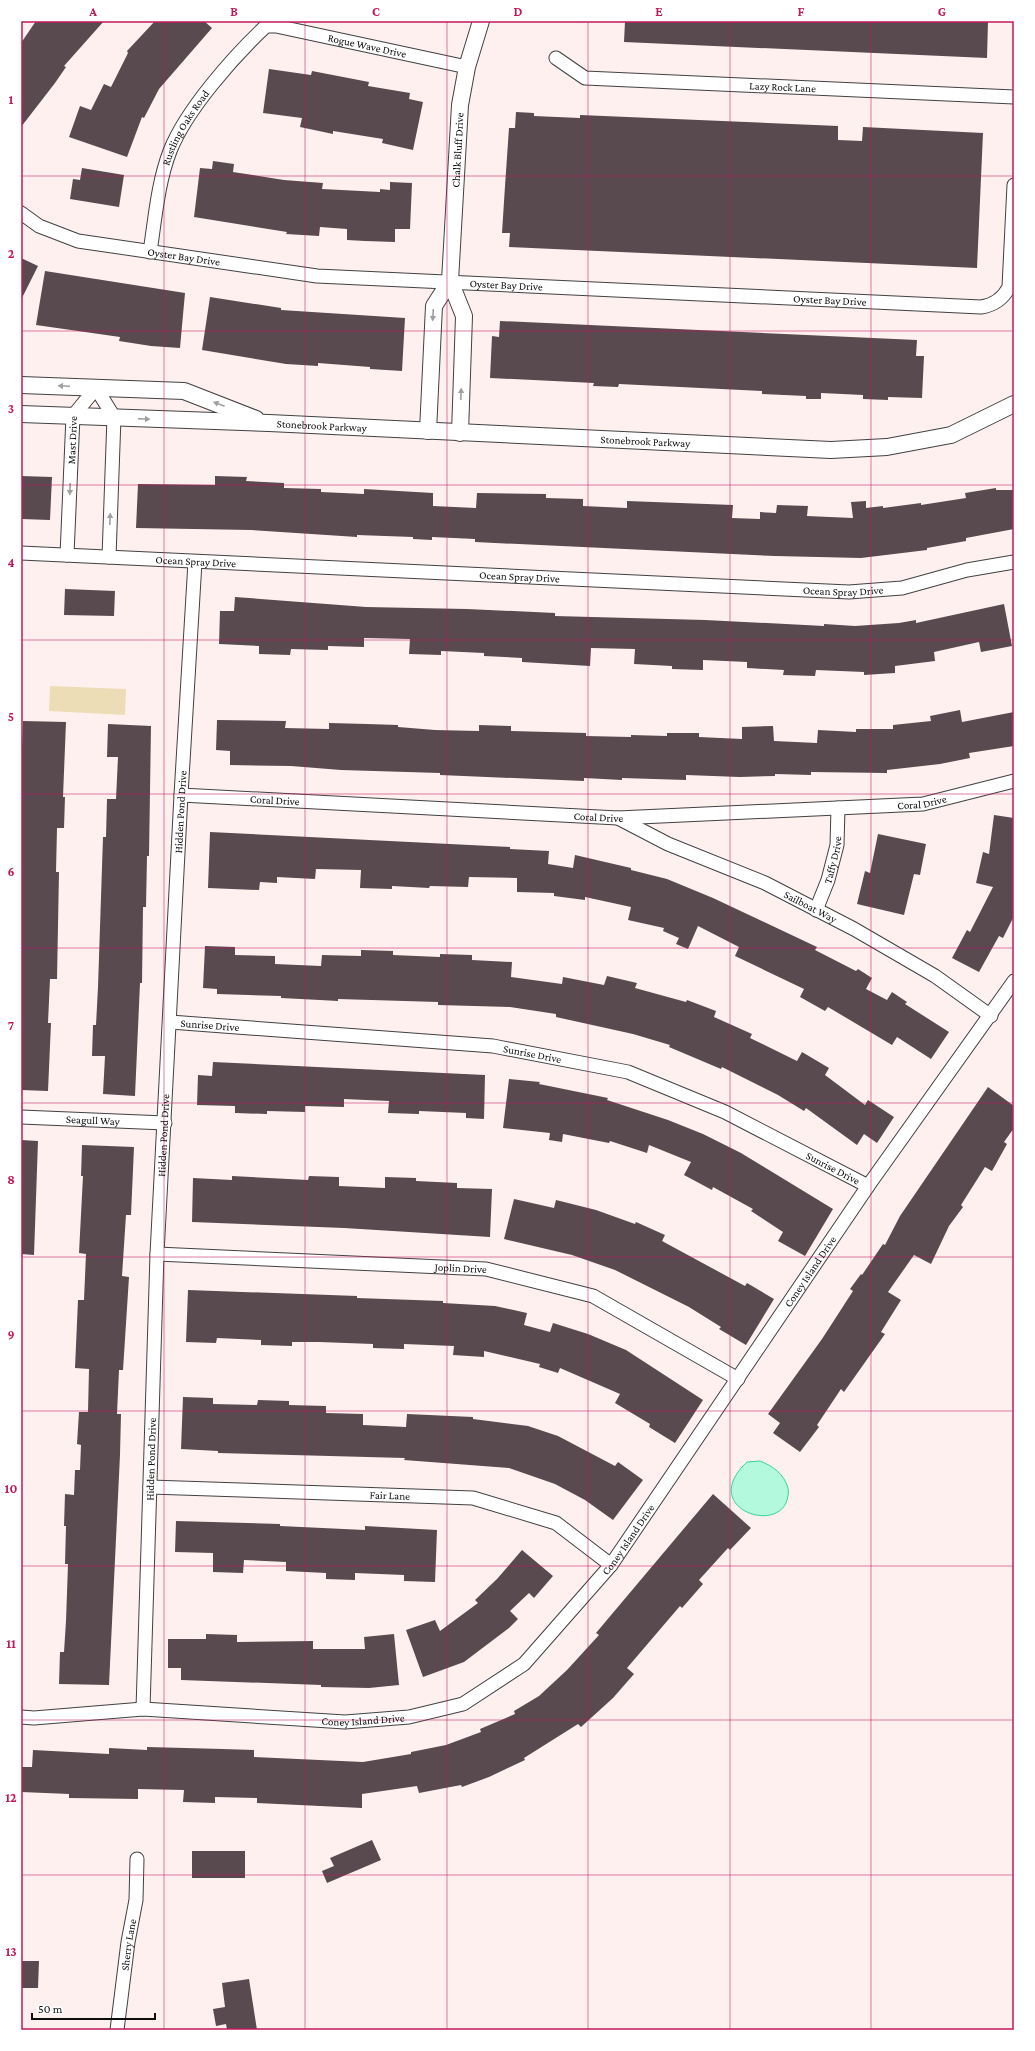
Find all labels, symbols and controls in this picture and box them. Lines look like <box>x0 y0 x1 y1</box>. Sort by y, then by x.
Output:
text: A <box>88 4 97 19</box>
text: B <box>230 4 238 19</box>
text: C <box>372 4 380 19</box>
text: D <box>514 4 523 19</box>
text: E <box>655 4 663 19</box>
text: F <box>798 4 805 19</box>
text: G <box>938 4 946 19</box>
street label: Rogue Wave Drive <box>327 31 408 60</box>
street label: Lazy Rock Lane <box>749 79 816 94</box>
street label: Rustling Oaks Road <box>160 87 212 167</box>
text: 1 <box>9 92 14 107</box>
street label: Chalk Bluff Drive <box>449 112 466 188</box>
street label: Oyster Bay Drive <box>147 245 221 268</box>
text: 2 <box>8 246 15 261</box>
street label: Oyster Bay Drive <box>469 277 543 293</box>
street label: Oyster Bay Drive <box>793 292 867 308</box>
one-way arrow <box>430 309 437 321</box>
one-way arrow <box>58 383 70 390</box>
one-way arrow <box>458 388 465 400</box>
text: 3 <box>8 401 14 416</box>
one-way arrow <box>213 401 225 407</box>
one-way arrow <box>138 415 150 422</box>
street label: Mast Drive <box>65 416 79 464</box>
street label: Stonebrook Parkway <box>277 417 368 435</box>
street label: Stonebrook Parkway <box>600 433 692 450</box>
one-way arrow <box>67 483 74 495</box>
one-way arrow <box>107 513 114 525</box>
street label: Ocean Spray Drive <box>155 553 237 569</box>
text: 4 <box>7 555 15 570</box>
street label: Ocean Spray Drive <box>479 569 560 584</box>
street label: Ocean Spray Drive <box>803 583 884 599</box>
text: 5 <box>8 709 14 724</box>
street label: Hidden Pond Drive <box>172 770 188 854</box>
street label: Coral Drive <box>897 792 948 811</box>
street label: Coral Drive <box>250 793 300 807</box>
street label: Coral Drive <box>573 810 624 824</box>
street label: Taffy Drive <box>821 836 843 885</box>
text: 6 <box>7 864 15 879</box>
street label: Sailboat Way <box>782 888 840 926</box>
street label: Sunrise Drive <box>180 1017 240 1033</box>
text: 7 <box>8 1018 14 1033</box>
street label: Sunrise Drive <box>502 1042 563 1065</box>
street label: Hidden Pond Drive <box>155 1093 171 1177</box>
street label: Seagull Way <box>66 1113 121 1128</box>
street label: Sunrise Drive <box>804 1149 862 1187</box>
text: 8 <box>7 1172 15 1187</box>
street label: Coney Island Drive <box>782 1234 838 1309</box>
street label: Joplin Drive <box>433 1261 487 1275</box>
text: 9 <box>7 1327 15 1342</box>
street label: Hidden Pond Drive <box>143 1417 158 1501</box>
text: 10 <box>5 1481 17 1496</box>
street label: Fair Lane <box>369 1488 410 1502</box>
street label: Coney Island Drive <box>599 1502 657 1577</box>
text: 11 <box>6 1636 16 1651</box>
street label: Coney Island Drive <box>321 1711 405 1729</box>
text: 12 <box>5 1790 17 1805</box>
street label: Sherry Lane <box>118 1918 138 1971</box>
text: 13 <box>5 1944 17 1959</box>
scale bar <box>32 1995 155 2021</box>
text: 50 m <box>38 2002 63 2016</box>

